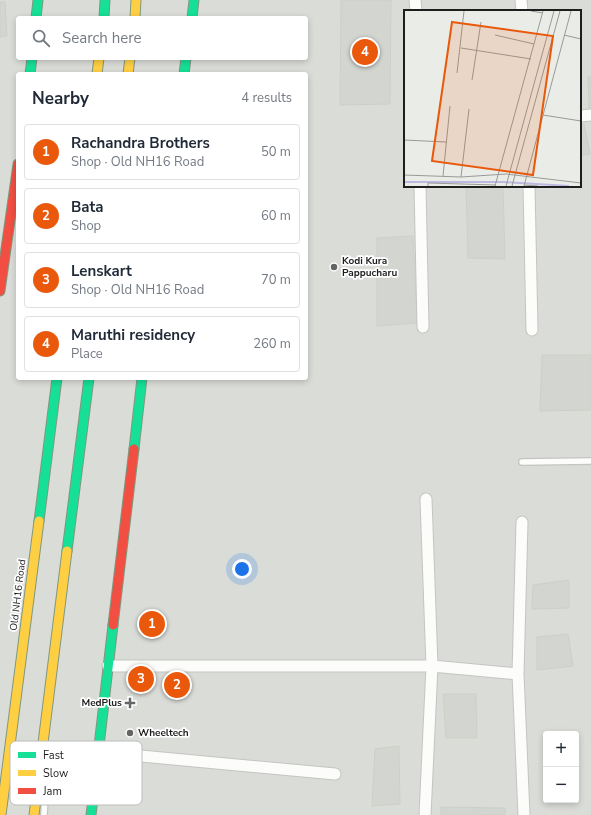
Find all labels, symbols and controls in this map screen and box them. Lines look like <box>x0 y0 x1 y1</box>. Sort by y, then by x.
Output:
inset map <box>404 10 581 187</box>
search box <box>16 16 308 60</box>
icon: search <box>30 27 52 49</box>
text: Search here <box>62 28 142 48</box>
pin: 4 <box>352 37 378 67</box>
text: Nearby <box>32 87 89 110</box>
text: 4 results <box>241 89 292 107</box>
text: Rachandra Brothers <box>71 133 210 153</box>
text: 1 <box>42 143 50 161</box>
text: 50 m <box>261 143 291 161</box>
text: Shop · Old NH16 Road <box>71 153 204 171</box>
text: Bata <box>71 197 104 217</box>
text: 2 <box>42 207 50 225</box>
text: 60 m <box>261 207 291 225</box>
text: Shop <box>71 217 101 235</box>
place label: Kodi Kura Pappucharu <box>342 254 398 280</box>
text: Lenskart <box>71 261 132 281</box>
marker: Kodi Kura Pappucharu <box>329 262 339 272</box>
text: 3 <box>42 271 50 289</box>
text: 70 m <box>261 271 291 289</box>
text: Shop · Old NH16 Road <box>71 281 204 299</box>
text: Maruthi residency <box>71 325 195 345</box>
text: 4 <box>42 335 50 353</box>
text: 260 m <box>253 335 291 353</box>
text: Place <box>71 345 103 363</box>
street label: Old NH16 Road <box>7 558 29 631</box>
your location <box>232 559 252 579</box>
pin: 1 <box>139 609 165 639</box>
pin: 3 <box>128 664 154 694</box>
pin: 2 <box>164 670 190 700</box>
place label: MedPlus <box>82 696 122 710</box>
marker: MedPlus <box>125 698 135 708</box>
place label: Wheeltech <box>138 726 189 740</box>
marker: Wheeltech <box>125 728 135 738</box>
map controls <box>543 731 579 803</box>
button: + <box>543 731 579 767</box>
legend <box>10 741 142 805</box>
text: Fast <box>43 748 64 763</box>
text: Slow <box>43 766 68 781</box>
button: − <box>543 767 579 803</box>
text: Jam <box>42 784 62 799</box>

